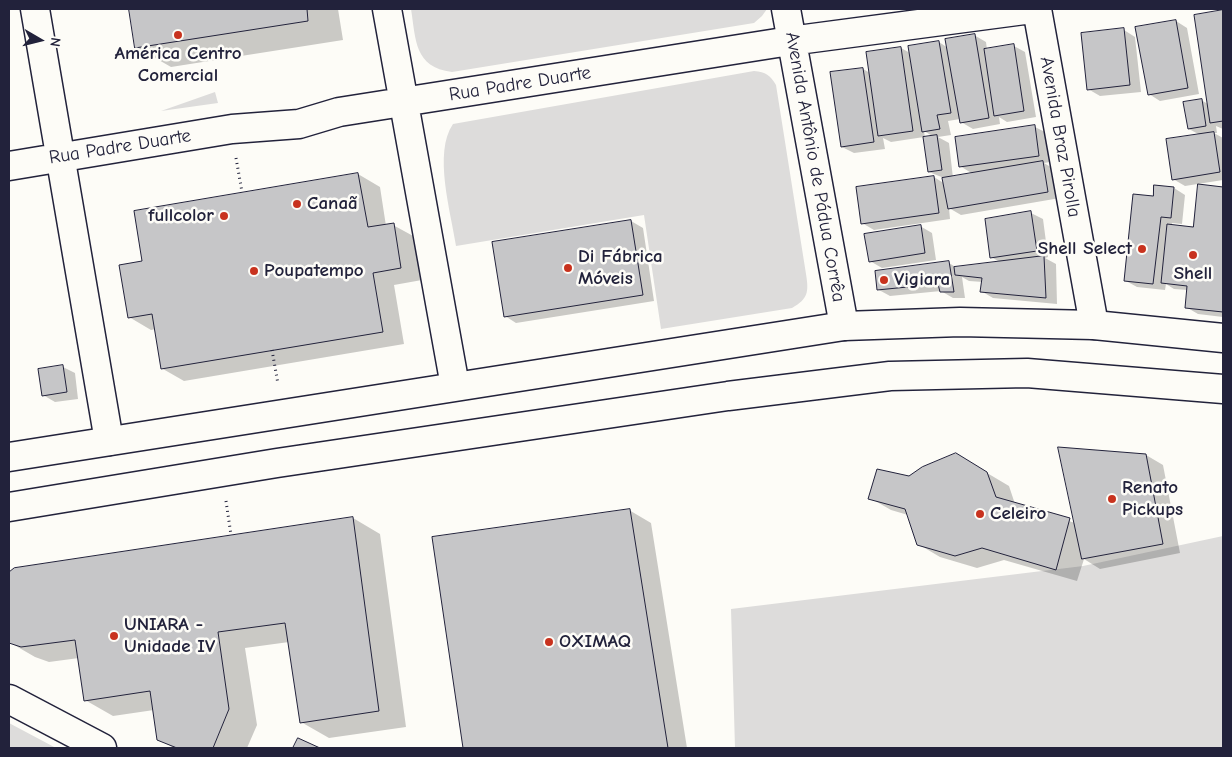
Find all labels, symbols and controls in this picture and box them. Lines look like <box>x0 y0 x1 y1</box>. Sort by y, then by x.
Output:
north arrow <box>15 15 65 65</box>
marker: América Centro Comercial <box>172 29 184 41</box>
street label: Avenida Antônio de Pádua Corrêa <box>780 30 850 304</box>
text: N <box>46 36 64 48</box>
place label: América Centro Comercial <box>114 43 242 87</box>
street label: Avenida Braz Pirolla <box>1035 55 1085 219</box>
street label: Rua Padre Duarte <box>447 62 593 106</box>
street label: Rua Padre Duarte <box>47 125 193 169</box>
place label: Canaã <box>307 193 358 215</box>
marker: Canaã <box>291 198 303 210</box>
place label: fullcolor <box>148 205 214 227</box>
marker: fullcolor <box>218 210 230 222</box>
place label: Shell Select <box>1038 238 1132 260</box>
marker: Shell Select <box>1136 243 1148 255</box>
place label: Di Fábrica Móveis <box>578 246 663 290</box>
marker: Shell <box>1187 249 1199 261</box>
place label: Poupatempo <box>264 260 364 282</box>
marker: Di Fábrica Móveis <box>562 262 574 274</box>
place label: Shell <box>1174 263 1212 285</box>
marker: Poupatempo <box>248 265 260 277</box>
place label: Vigiara <box>894 269 950 291</box>
marker: Vigiara <box>878 274 890 286</box>
place label: Renato Pickups <box>1122 477 1183 521</box>
marker: Renato Pickups <box>1106 493 1118 505</box>
place label: Celeiro <box>990 503 1046 525</box>
marker: Celeiro <box>974 508 986 520</box>
place label: UNIARA - Unidade IV <box>124 614 215 658</box>
marker: UNIARA - Unidade IV <box>108 630 120 642</box>
place label: OXIMAQ <box>559 631 631 653</box>
marker: OXIMAQ <box>543 636 555 648</box>

